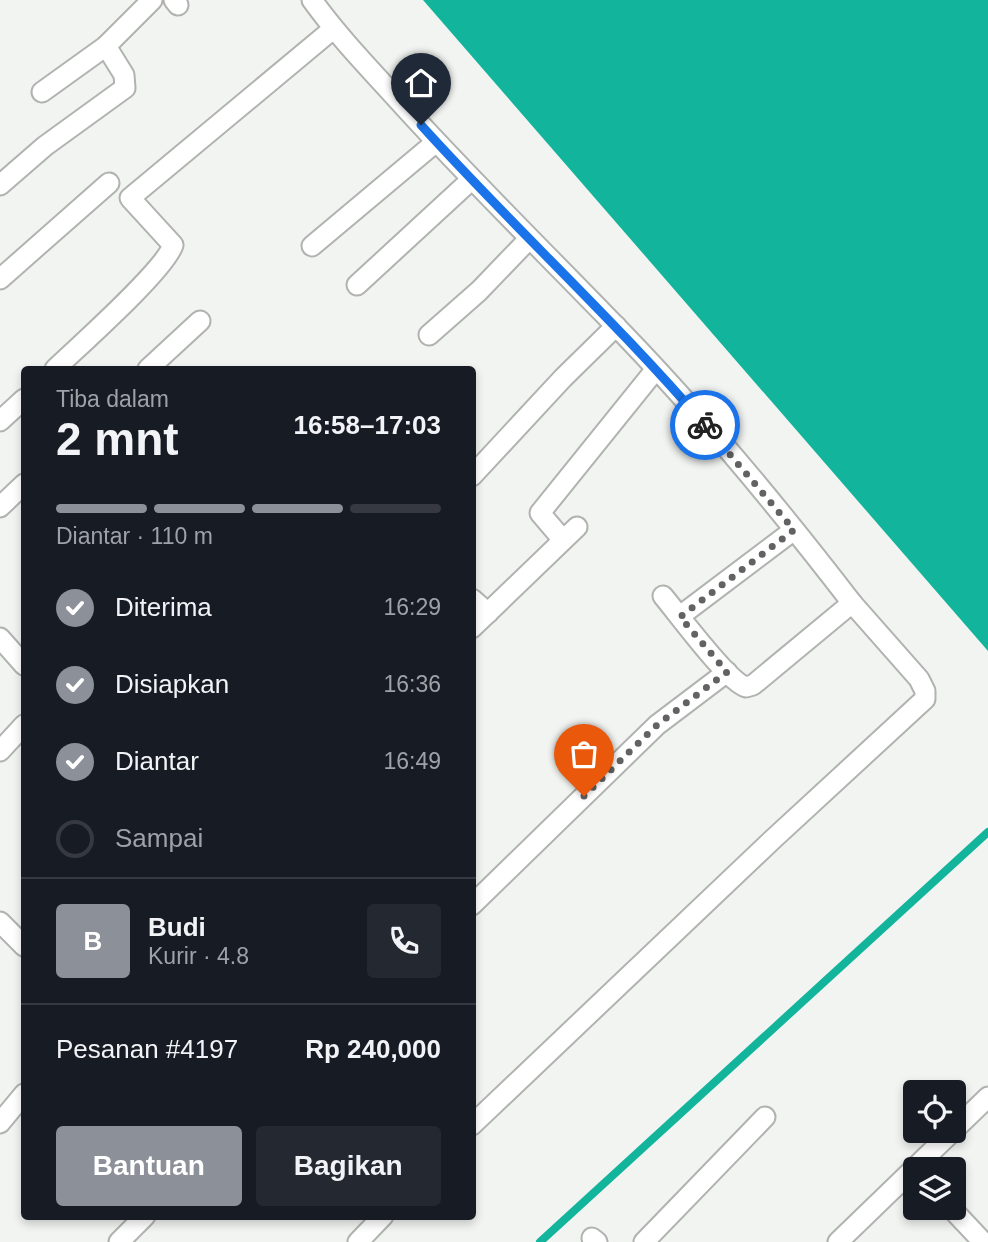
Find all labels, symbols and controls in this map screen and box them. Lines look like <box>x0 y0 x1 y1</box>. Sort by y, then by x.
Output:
pin <box>391 53 451 125</box>
icon: home <box>402 64 440 102</box>
text: Tiba dalam <box>56 386 169 412</box>
courier <box>670 390 740 460</box>
icon: bike <box>686 406 724 444</box>
text: 16:58–17:03 <box>294 410 441 440</box>
text: 2 mnt <box>56 413 179 465</box>
text: Diantar · 110 m <box>56 523 213 549</box>
icon: check <box>56 589 94 627</box>
text: Diterima <box>115 592 212 622</box>
text: 16:29 <box>383 594 441 620</box>
icon: check <box>56 666 94 704</box>
text: Disiapkan <box>115 669 229 699</box>
text: 16:36 <box>383 671 441 697</box>
pin <box>554 724 614 796</box>
icon: bag <box>565 735 603 773</box>
icon: check <box>56 743 94 781</box>
text: Diantar <box>115 746 199 776</box>
text: 16:49 <box>383 748 441 774</box>
text: Sampai <box>115 823 203 853</box>
button: phone <box>367 904 441 978</box>
text: Budi <box>148 912 206 942</box>
text: B <box>84 926 102 956</box>
text: Kurir · 4.8 <box>148 943 249 969</box>
text: Pesanan #4197 <box>56 1034 238 1064</box>
text: Rp 240,000 <box>305 1034 441 1064</box>
map controls <box>903 1080 966 1220</box>
button: locate <box>903 1080 966 1143</box>
button: Bantuan <box>56 1126 242 1206</box>
button: Bagikan <box>256 1126 441 1206</box>
button: layers <box>903 1157 966 1220</box>

